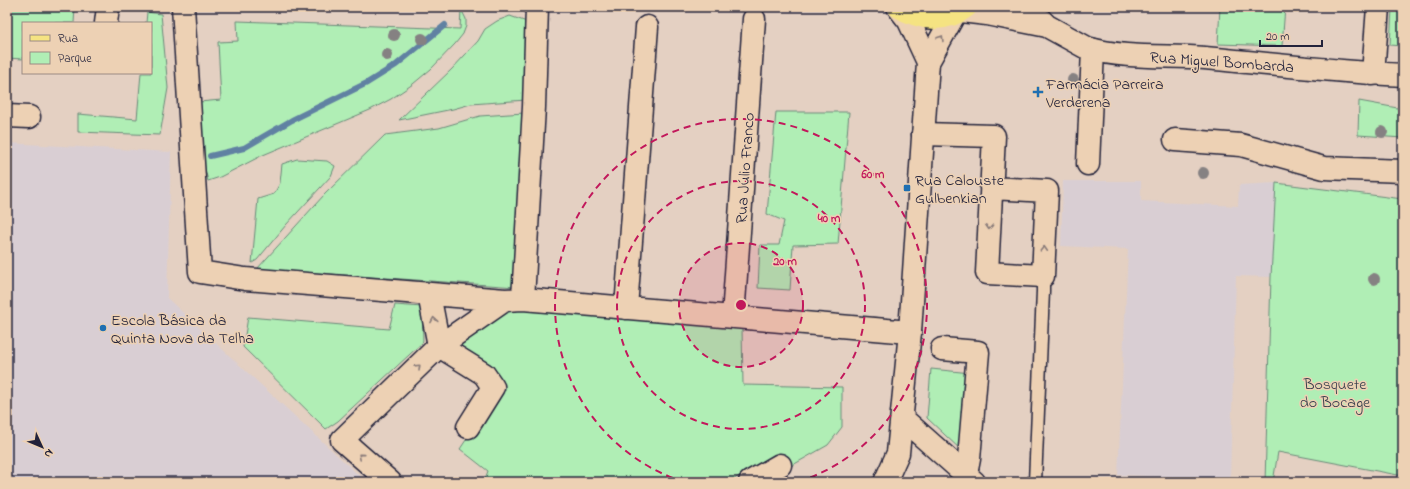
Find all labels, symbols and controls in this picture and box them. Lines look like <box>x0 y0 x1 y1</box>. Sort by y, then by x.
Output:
legend <box>22 22 152 74</box>
scale bar <box>1260 22 1322 48</box>
text: 20 m <box>1266 28 1289 46</box>
text: Rua <box>58 30 78 48</box>
one-way arrow <box>936 35 943 42</box>
street label: Rua Miguel Bombarda <box>1149 46 1295 80</box>
text: Parque <box>58 50 92 68</box>
place label: Farmácia Parreira Verderena <box>1045 73 1164 115</box>
marker: Farmácia Parreira Verderena <box>1033 87 1043 97</box>
street label: Rua Júlio Franco <box>730 112 762 225</box>
text: 60 m <box>861 166 885 184</box>
place label: Rua Calouste Gulbenkian <box>915 169 1005 211</box>
marker: Rua Calouste Gulbenkian <box>902 183 912 193</box>
text: 40 m <box>817 210 841 228</box>
one-way arrow <box>985 224 994 230</box>
one-way arrow <box>1040 246 1049 252</box>
text: 20 m <box>772 253 797 271</box>
centre of rings <box>734 298 748 312</box>
place label: Escola Básica da Quinta Nova da Telha <box>111 309 254 351</box>
one-way arrow <box>430 317 439 323</box>
marker: Escola Básica da Quinta Nova da Telha <box>98 323 108 333</box>
one-way arrow <box>413 364 421 372</box>
park label: Bosquete do Bocage <box>1300 373 1371 415</box>
north arrow <box>22 427 62 467</box>
text: N <box>40 445 57 461</box>
one-way arrow <box>358 454 365 461</box>

